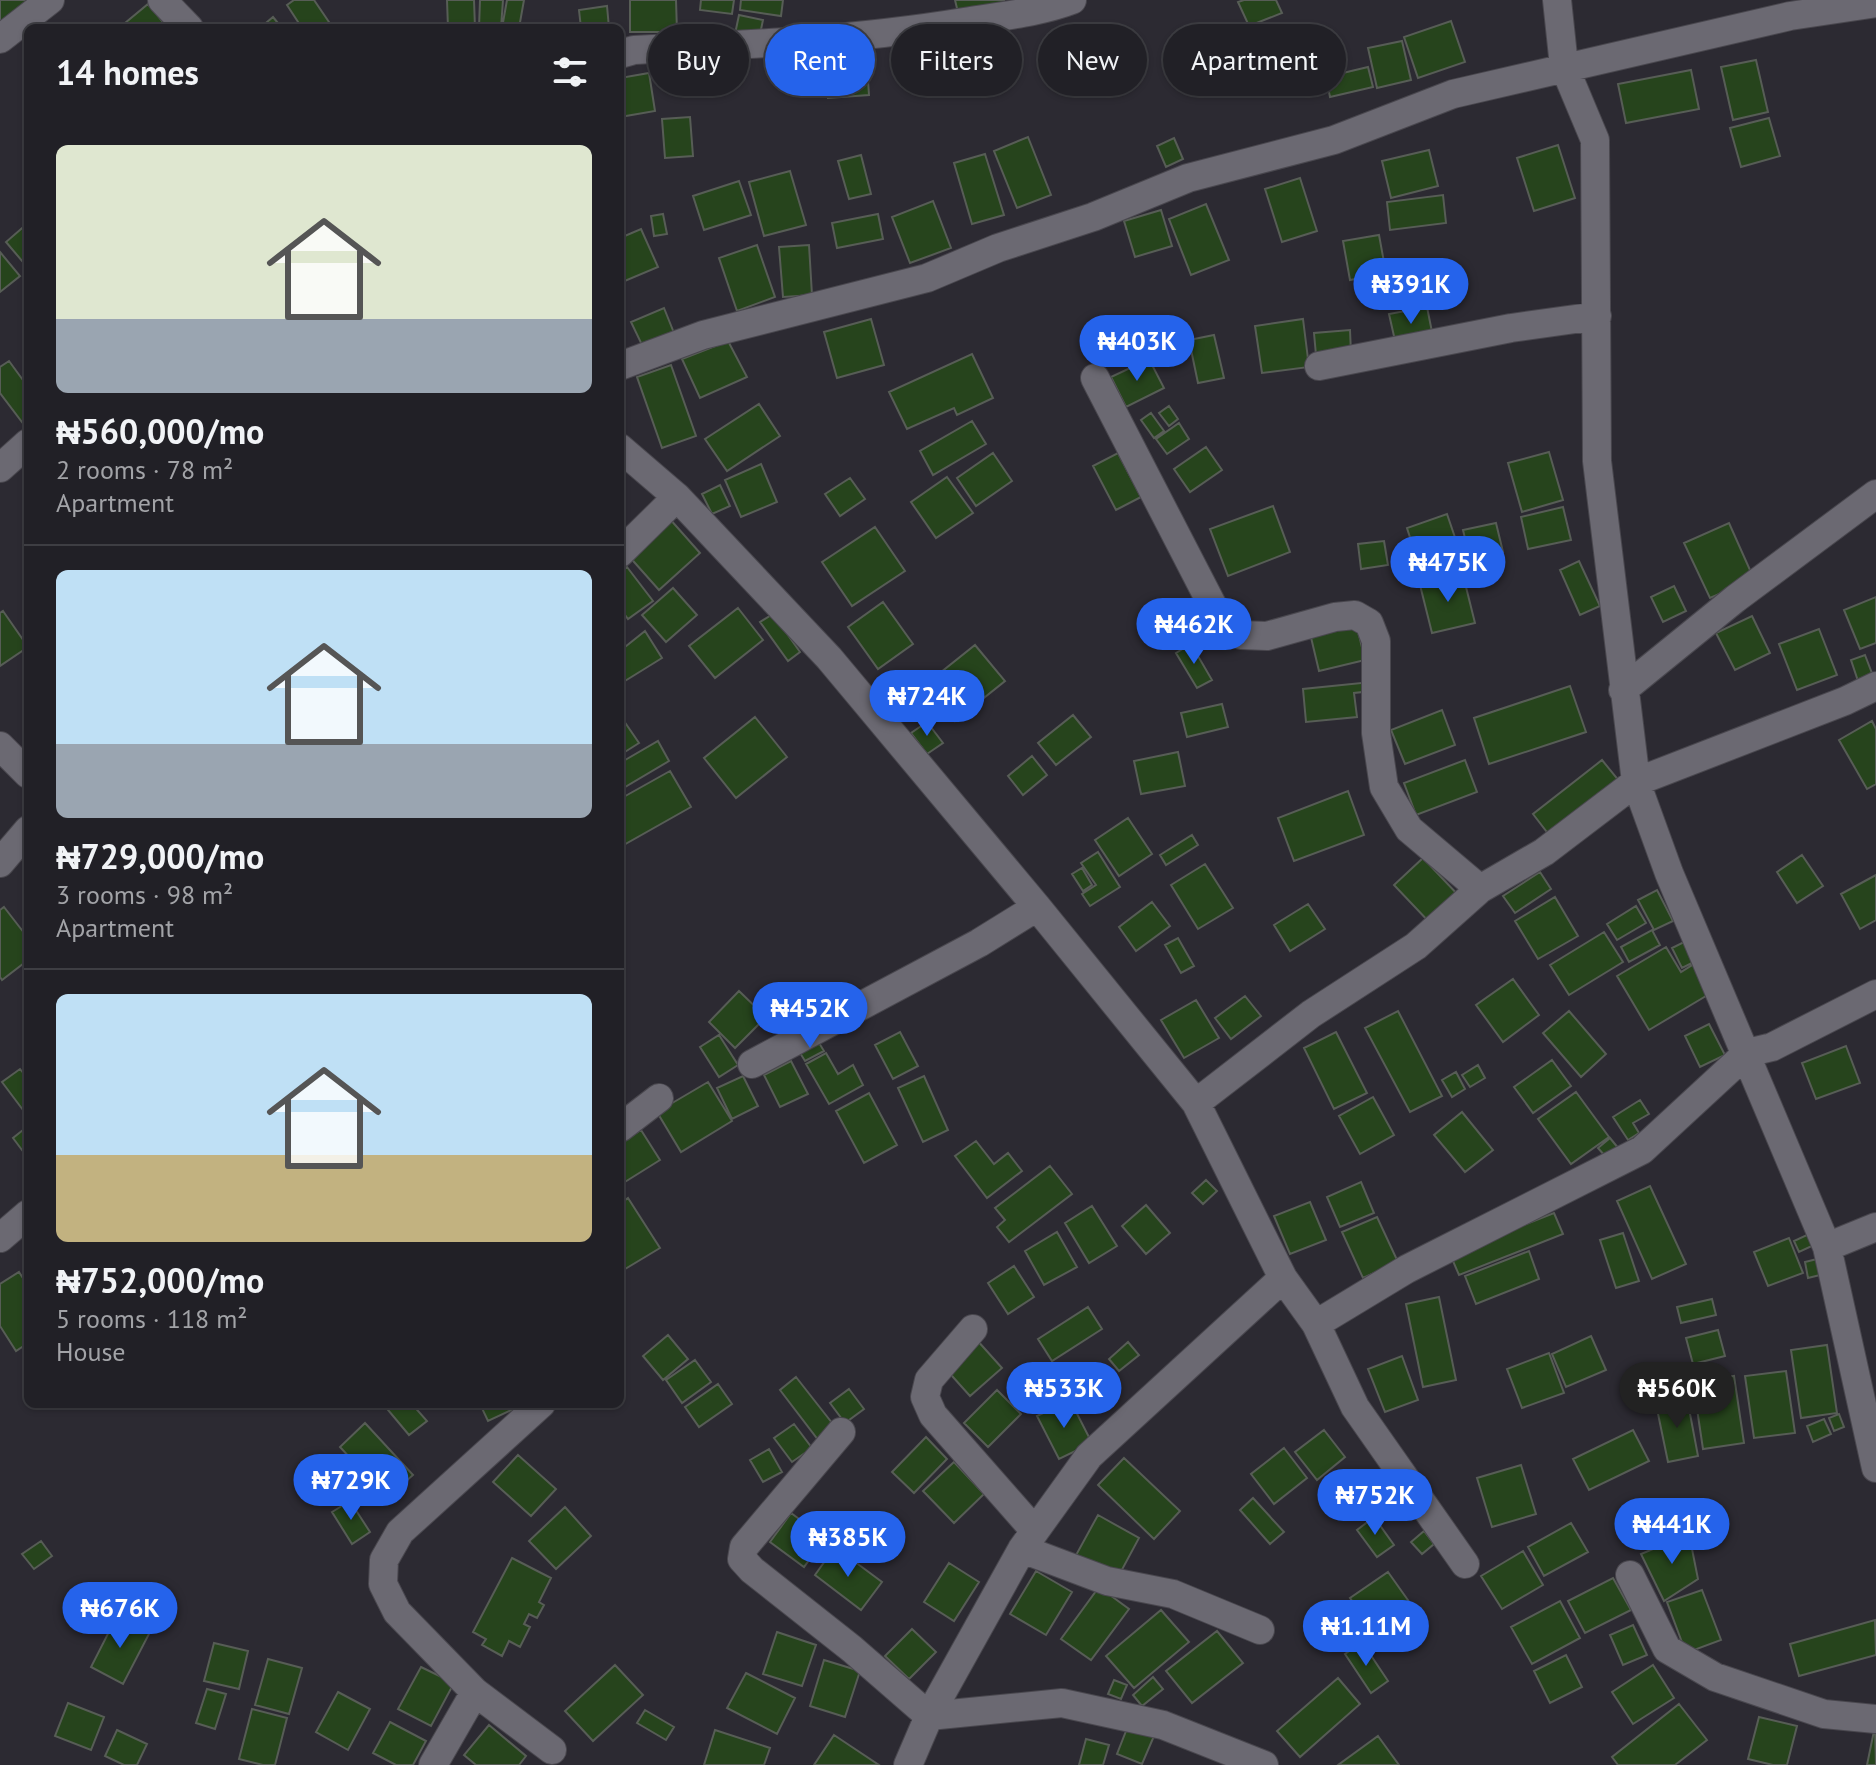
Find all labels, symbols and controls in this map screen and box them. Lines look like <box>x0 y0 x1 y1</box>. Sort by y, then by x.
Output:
chip: Buy <box>648 24 749 96</box>
chip: Rent <box>765 24 875 96</box>
chip: Filters <box>891 24 1022 96</box>
chip: New <box>1038 24 1147 96</box>
chip: Apartment <box>1163 24 1346 96</box>
text: 14 homes <box>56 50 199 94</box>
icon: filters <box>548 50 592 94</box>
icon: home <box>252 197 396 341</box>
pin: ₦391K <box>1355 258 1467 326</box>
text: ₦391K <box>1371 267 1451 300</box>
pin: ₦403K <box>1081 315 1193 383</box>
text: ₦403K <box>1097 324 1177 357</box>
text: ₦560,000/mo <box>56 409 264 453</box>
text: 2 rooms · 78 m² <box>56 453 233 486</box>
text: Apartment <box>56 486 174 519</box>
pin: ₦475K <box>1392 536 1504 604</box>
text: ₦475K <box>1408 545 1488 578</box>
pin: ₦462K <box>1138 598 1250 666</box>
text: ₦462K <box>1154 607 1234 640</box>
icon: home <box>252 622 396 766</box>
pin: ₦724K <box>871 670 983 738</box>
text: ₦724K <box>887 679 967 712</box>
text: ₦729,000/mo <box>56 834 264 878</box>
text: 3 rooms · 98 m² <box>56 878 233 911</box>
text: Apartment <box>56 911 174 944</box>
pin: ₦452K <box>754 982 866 1050</box>
text: ₦452K <box>770 991 850 1024</box>
icon: home <box>252 1046 396 1190</box>
text: ₦752,000/mo <box>56 1258 264 1302</box>
text: 5 rooms · 118 m² <box>56 1302 248 1335</box>
text: House <box>56 1335 126 1368</box>
pin: ₦533K <box>1008 1362 1120 1430</box>
pin: ₦560K <box>1621 1362 1733 1430</box>
text: ₦533K <box>1024 1371 1104 1404</box>
text: ₦560K <box>1637 1371 1717 1404</box>
pin: ₦729K <box>295 1454 407 1522</box>
text: ₦729K <box>311 1463 391 1496</box>
pin: ₦752K <box>1319 1469 1431 1537</box>
text: ₦752K <box>1335 1478 1415 1511</box>
pin: ₦441K <box>1616 1498 1728 1566</box>
text: ₦441K <box>1632 1507 1712 1540</box>
pin: ₦385K <box>792 1511 904 1579</box>
text: ₦385K <box>808 1520 888 1553</box>
pin: ₦676K <box>64 1582 176 1650</box>
text: ₦676K <box>80 1591 160 1624</box>
pin: ₦1.11M <box>1301 1600 1431 1668</box>
text: ₦1.11M <box>1321 1609 1411 1642</box>

